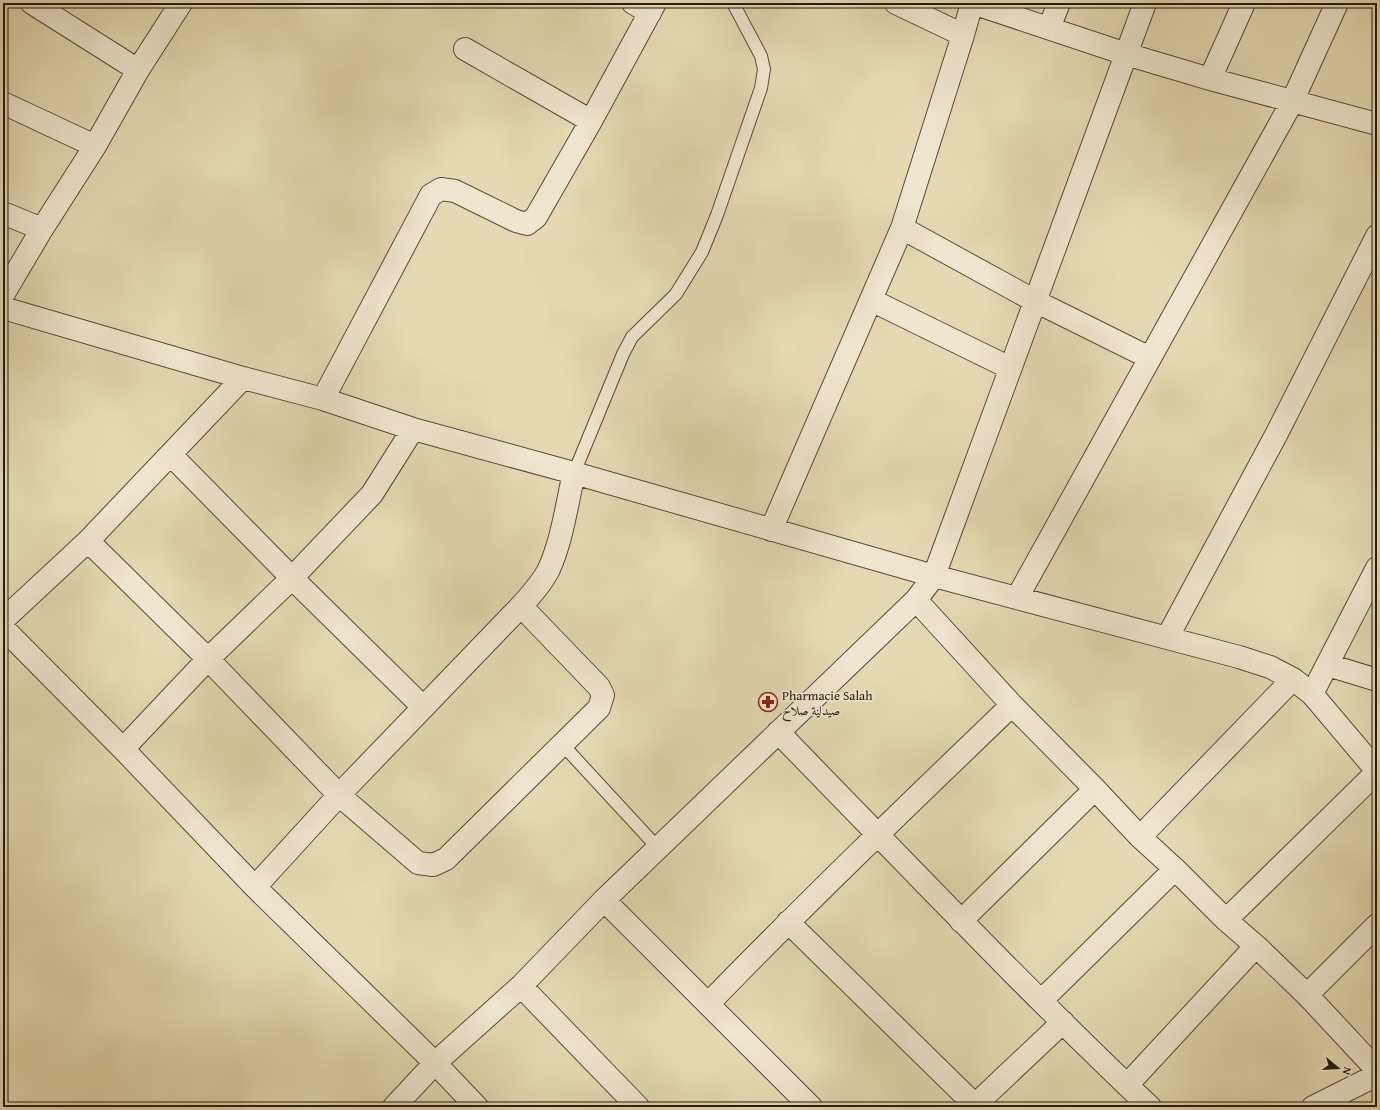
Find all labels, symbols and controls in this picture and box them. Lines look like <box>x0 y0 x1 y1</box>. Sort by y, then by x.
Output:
place label: Pharmacie Salah صيدلية صلاح <box>782 686 873 722</box>
pharmacy icon: Pharmacie Salah صيدلية صلاح <box>757 691 779 713</box>
north arrow <box>1318 1048 1358 1088</box>
text: N <box>1339 1065 1356 1078</box>

